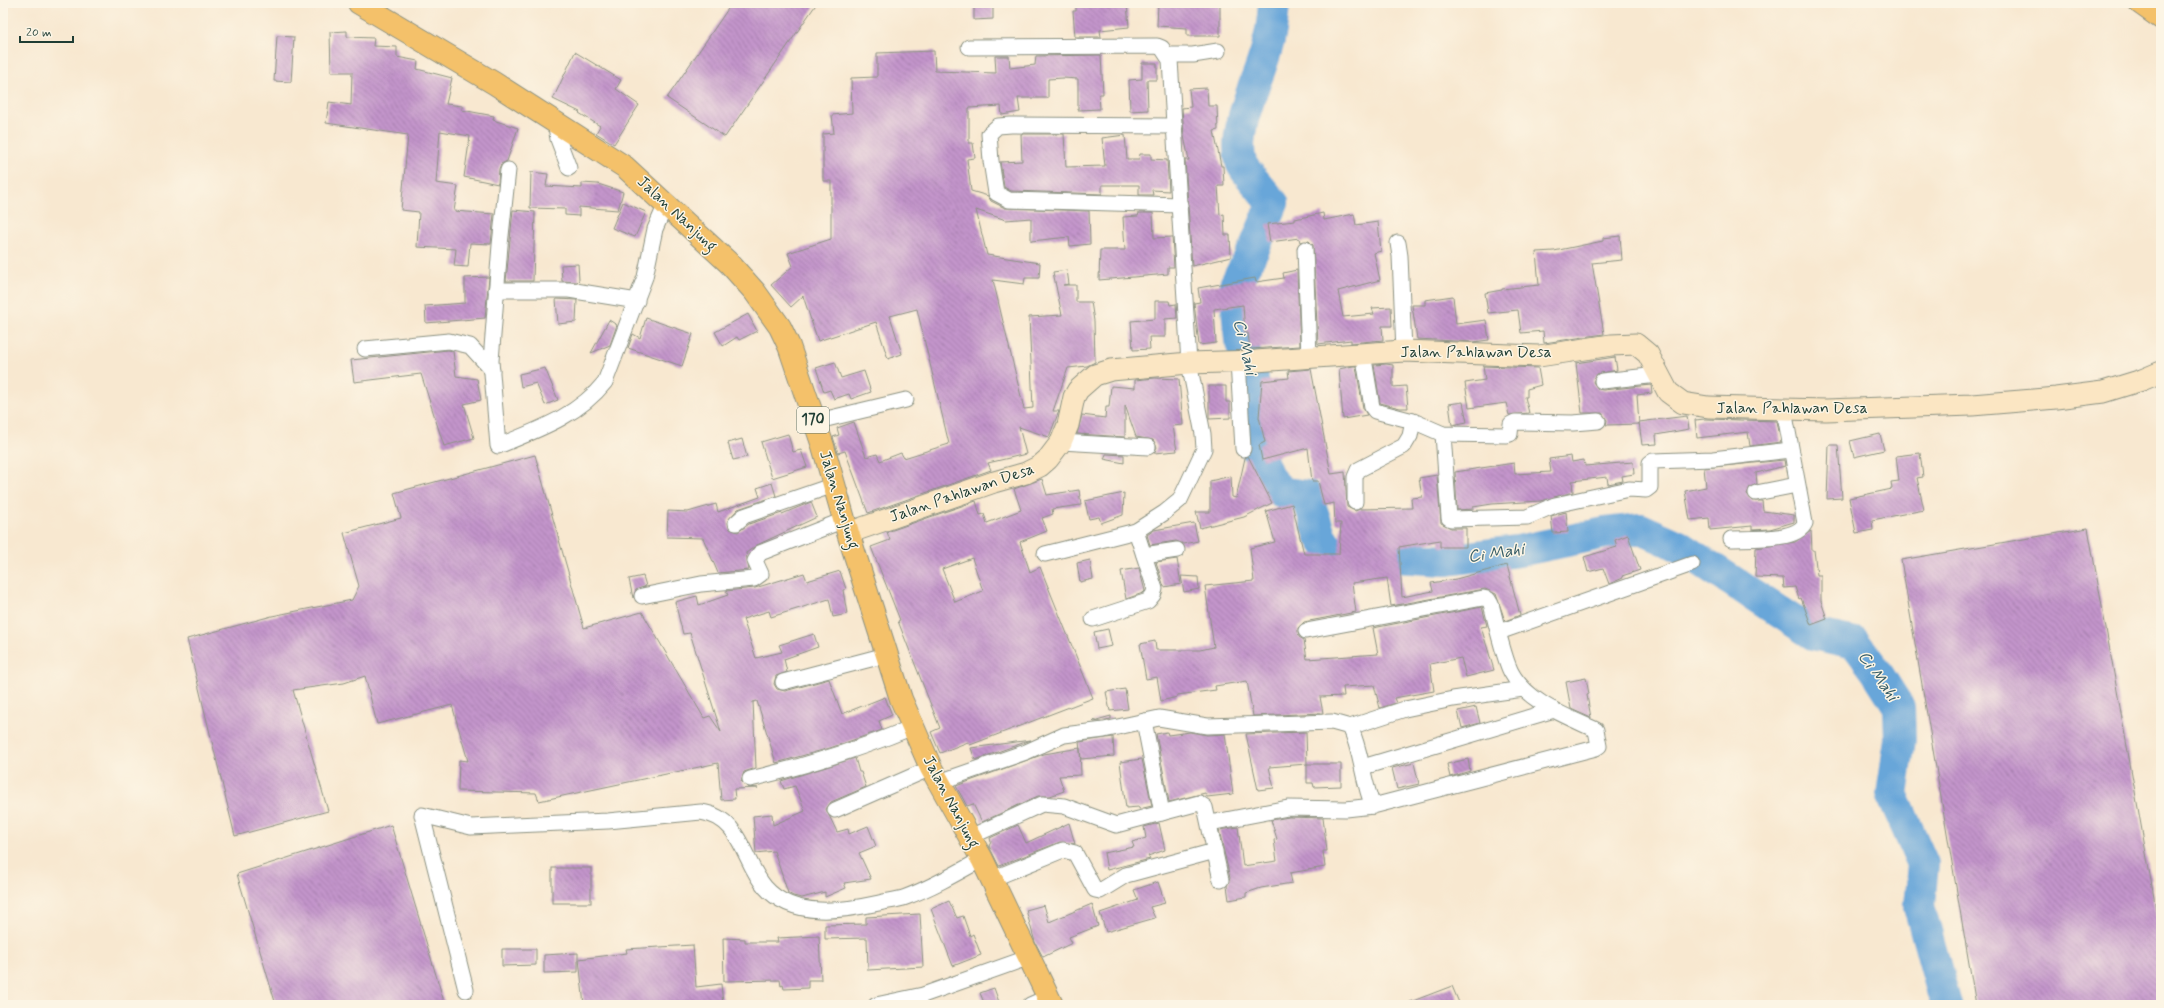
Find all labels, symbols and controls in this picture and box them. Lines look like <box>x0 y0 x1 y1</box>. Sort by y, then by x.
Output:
scale bar <box>20 18 73 44</box>
text: 20 m <box>26 25 52 41</box>
street label: Jalan Nanjung <box>632 171 722 257</box>
water label: Ci Mahi <box>1228 317 1263 379</box>
street label: Jalan Pahlawan Desa <box>1400 342 1552 363</box>
street label: Jalan Pahlawan Desa <box>1716 398 1868 419</box>
road number: 170 <box>797 407 829 433</box>
street label: Jalan Nanjung <box>813 448 864 552</box>
street label: Jalan Pahlawan Desa <box>887 458 1037 528</box>
water label: Ci Mahi <box>1467 538 1527 568</box>
water label: Ci Mahi <box>1853 647 1904 707</box>
street label: Jalan Nanjung <box>917 752 984 853</box>

